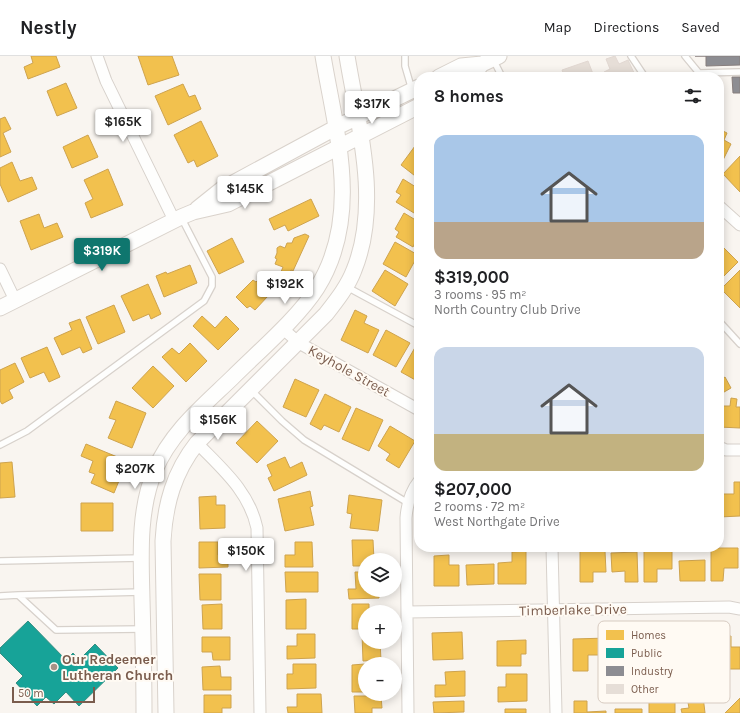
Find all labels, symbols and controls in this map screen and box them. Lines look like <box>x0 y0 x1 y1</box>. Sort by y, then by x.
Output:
text: Nestly <box>20 17 77 39</box>
text: Map <box>544 19 572 36</box>
text: Directions <box>594 19 659 36</box>
text: Saved <box>681 19 720 36</box>
icon: filters <box>682 85 704 107</box>
text: 8 homes <box>434 86 504 106</box>
pin: $317K <box>344 91 400 125</box>
text: $317K <box>354 96 390 111</box>
pin: $165K <box>95 109 151 143</box>
text: $165K <box>104 114 142 129</box>
icon: home <box>533 161 605 233</box>
pin: $145K <box>217 176 273 210</box>
text: $145K <box>226 181 264 196</box>
pin: $319K <box>74 238 130 272</box>
text: $319K <box>83 243 121 258</box>
text: $319,000 <box>434 267 509 287</box>
pin: $192K <box>257 271 313 305</box>
text: $192K <box>266 276 304 291</box>
text: 3 rooms · 95 m² <box>434 287 527 302</box>
text: North Country Club Drive <box>434 302 581 317</box>
street label: Keyhole Street <box>305 341 393 401</box>
icon: home <box>533 373 605 445</box>
pin: $156K <box>190 407 246 441</box>
text: $156K <box>199 412 237 427</box>
pin: $207K <box>107 456 163 490</box>
text: $207K <box>115 461 155 476</box>
text: $207,000 <box>434 479 512 499</box>
text: 2 rooms · 72 m² <box>434 499 525 514</box>
text: West Northgate Drive <box>434 514 560 529</box>
pin: $150K <box>218 538 274 572</box>
text: $150K <box>227 543 265 558</box>
map controls <box>358 553 402 701</box>
button: layers <box>358 553 402 597</box>
street label: Timberlake Drive <box>519 601 627 619</box>
button: + <box>358 605 402 649</box>
legend <box>598 621 730 703</box>
text: Homes <box>631 629 666 642</box>
text: Public <box>631 647 663 660</box>
place label: Our Redeemer Lutheran Church <box>62 651 173 684</box>
button: − <box>358 657 402 701</box>
marker: Our Redeemer Lutheran Church <box>49 662 59 672</box>
text: Industry <box>631 665 673 678</box>
text: Other <box>631 683 659 696</box>
scale bar <box>12 685 95 704</box>
text: 50 m <box>18 687 44 700</box>

